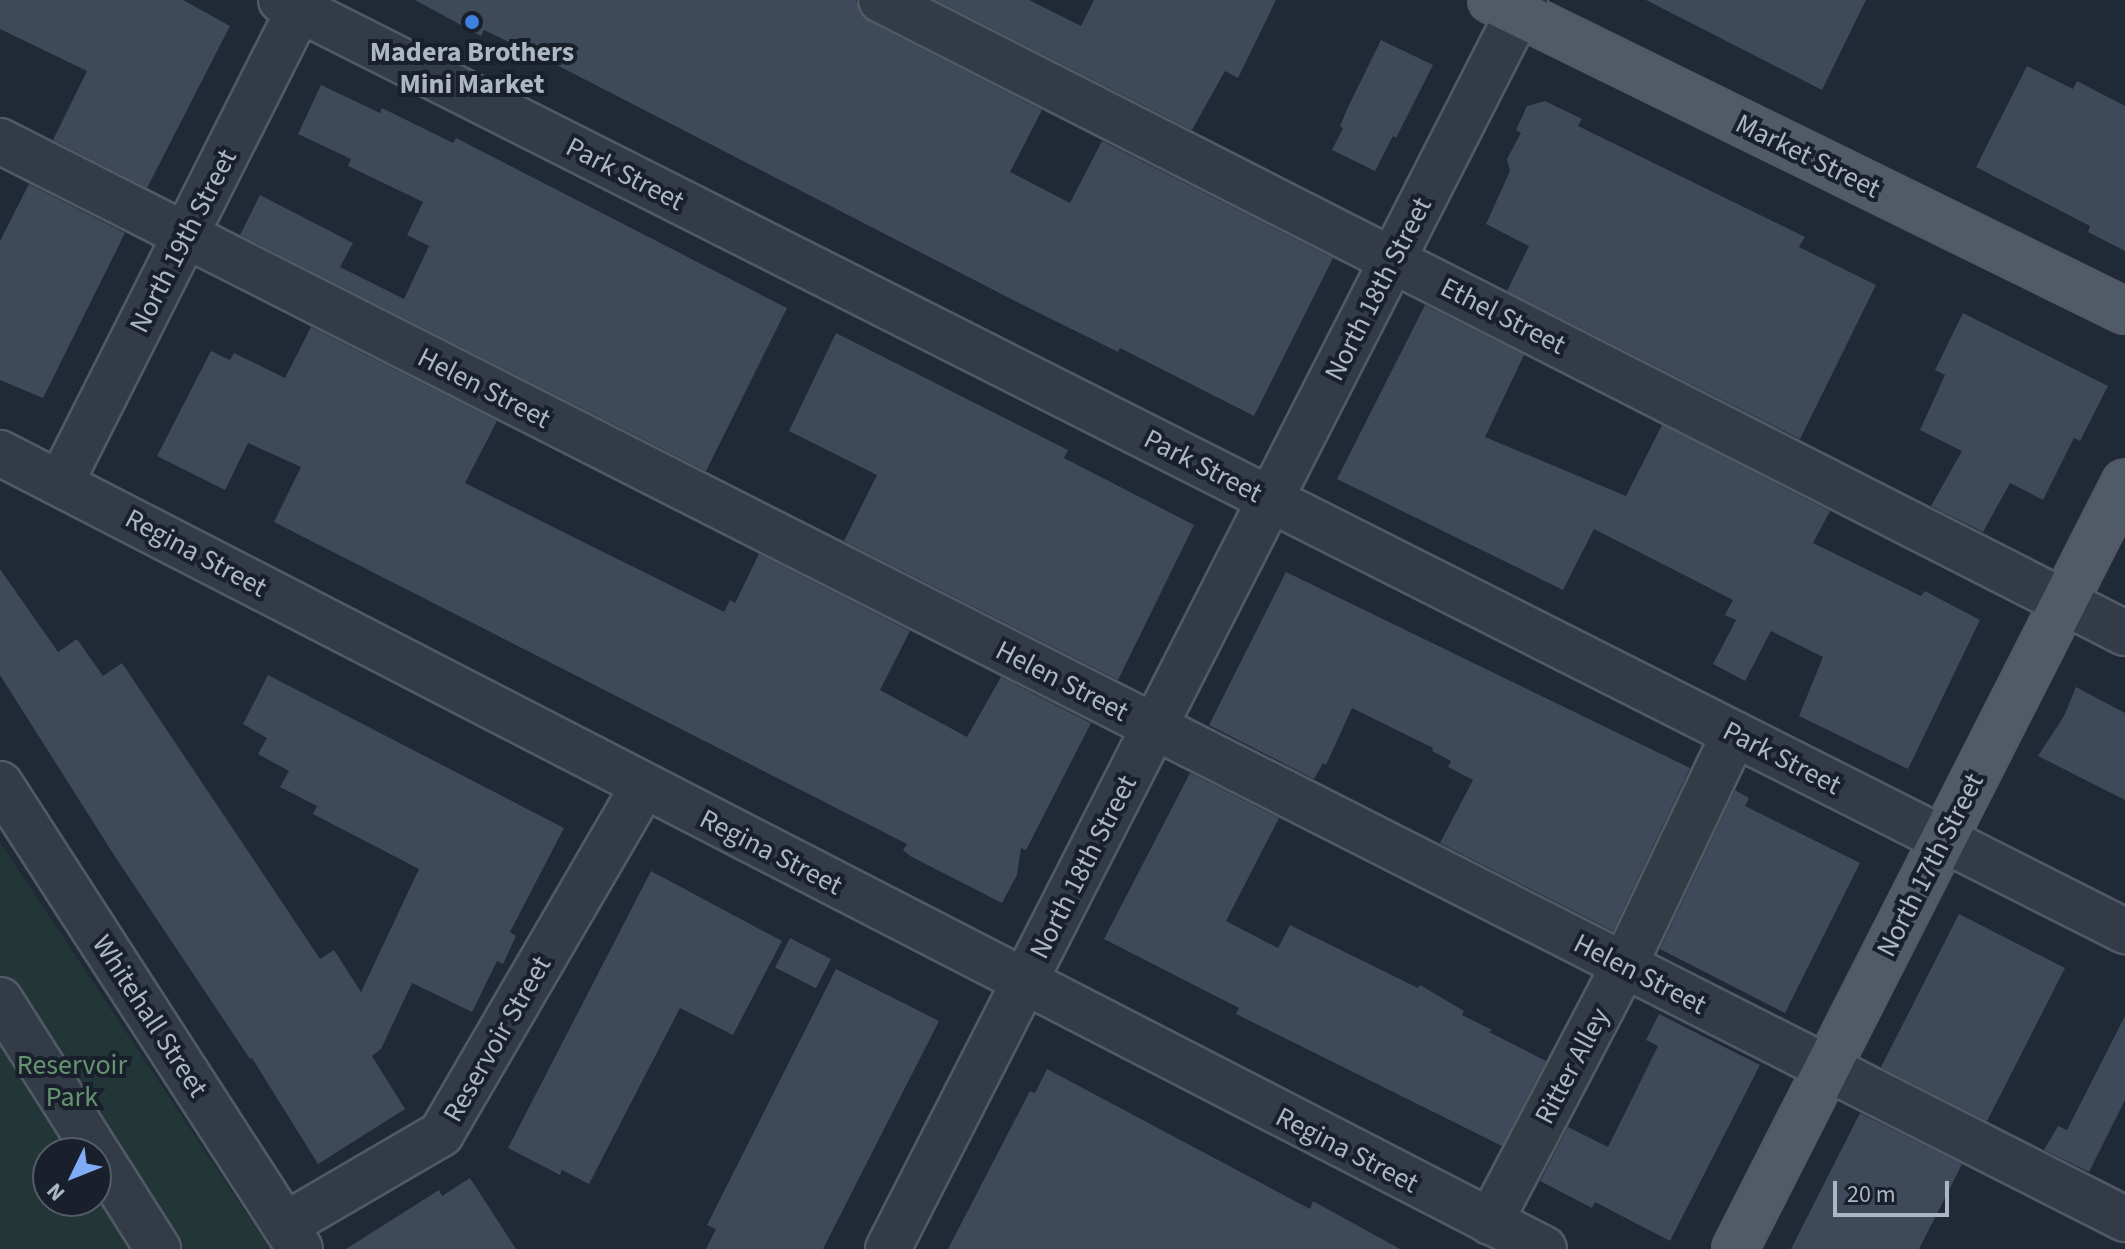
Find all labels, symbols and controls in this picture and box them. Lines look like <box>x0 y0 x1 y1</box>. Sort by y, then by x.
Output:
marker: Madera Brothers Mini Market <box>463 13 481 31</box>
place label: Madera Brothers Mini Market <box>370 35 574 101</box>
street label: Market Street <box>1730 107 1886 205</box>
street label: Park Street <box>560 130 690 218</box>
street label: North 19th Street <box>122 144 244 338</box>
street label: North 18th Street <box>1317 192 1439 386</box>
street label: Ethel Street <box>1435 270 1571 362</box>
street label: Helen Street <box>412 340 556 436</box>
street label: Park Street <box>1138 422 1268 510</box>
street label: Regina Street <box>119 502 273 604</box>
street label: Helen Street <box>990 633 1134 729</box>
street label: Park Street <box>1717 714 1847 802</box>
street label: North 17th Street <box>1869 768 1991 962</box>
street label: North 18th Street <box>1022 770 1144 964</box>
street label: Regina Street <box>694 802 848 902</box>
street label: Helen Street <box>1568 926 1712 1022</box>
street label: Whitehall Street <box>85 929 215 1103</box>
street label: Reservoir Street <box>436 950 558 1128</box>
street label: Ritter Alley <box>1527 1002 1617 1130</box>
park label: Reservoir Park <box>17 1048 127 1114</box>
street label: Regina Street <box>1270 1100 1424 1200</box>
north arrow <box>32 1137 112 1217</box>
scale bar <box>1837 1165 1953 1215</box>
text: N <box>39 1176 73 1208</box>
text: 20 m <box>1847 1177 1896 1212</box>

